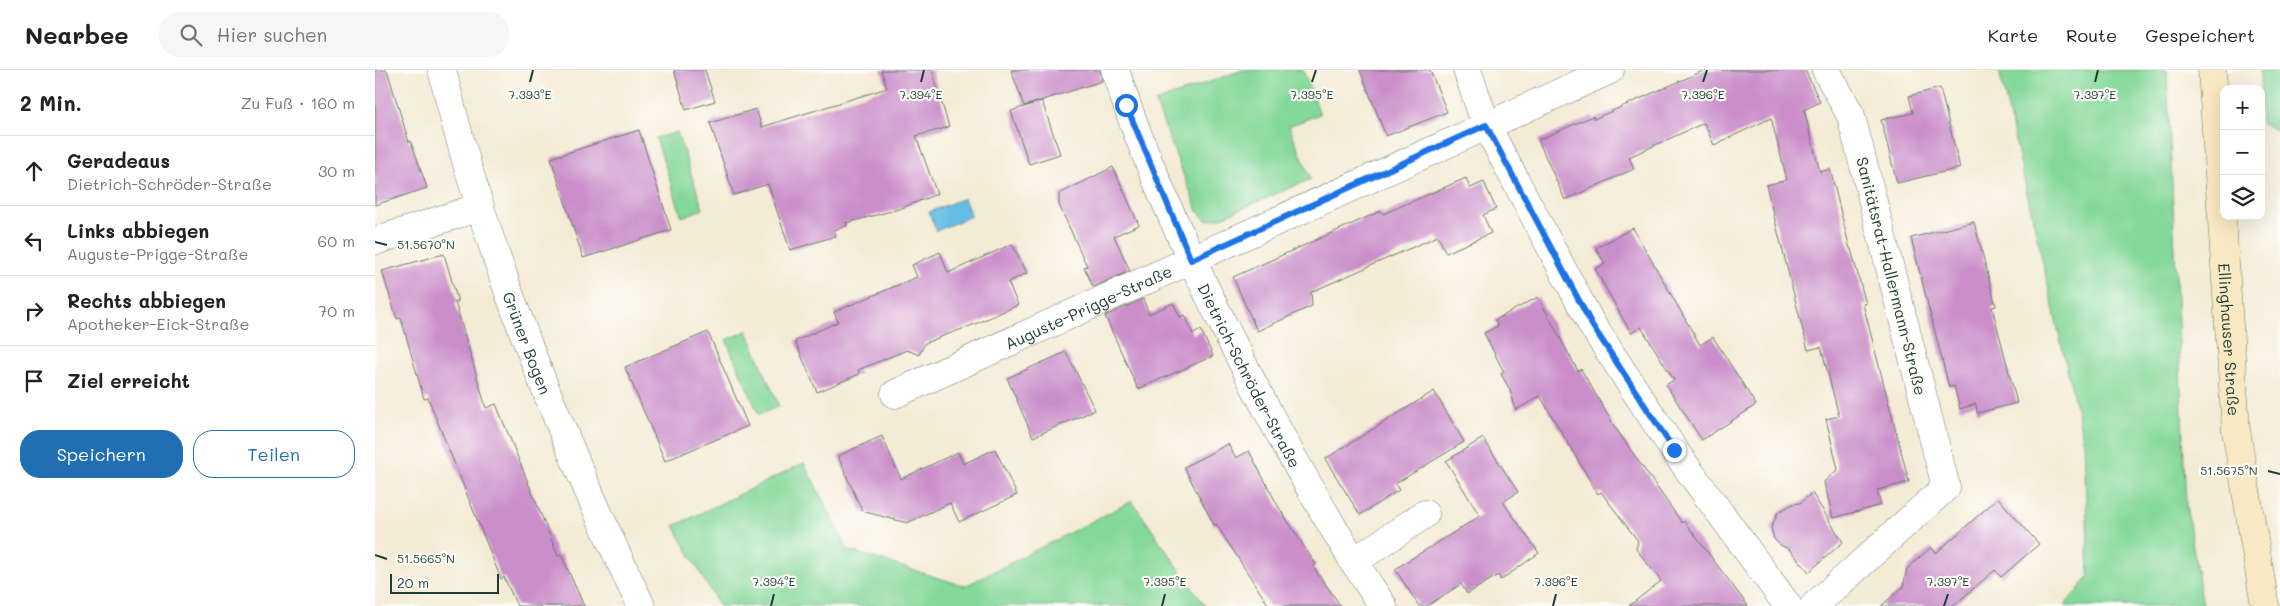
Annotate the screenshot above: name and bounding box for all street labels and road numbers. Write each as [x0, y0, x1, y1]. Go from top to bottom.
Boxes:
street label: Sanitätsrat-Hallermann-Straße [1852, 155, 1932, 397]
street label: Auguste-Prigge-Straße [1001, 259, 1175, 354]
street label: Ellinghauser Straße [2214, 262, 2246, 416]
street label: Dietrich-Schröder-Straße [1194, 279, 1306, 471]
street label: Grüner Bogen [499, 288, 557, 397]

